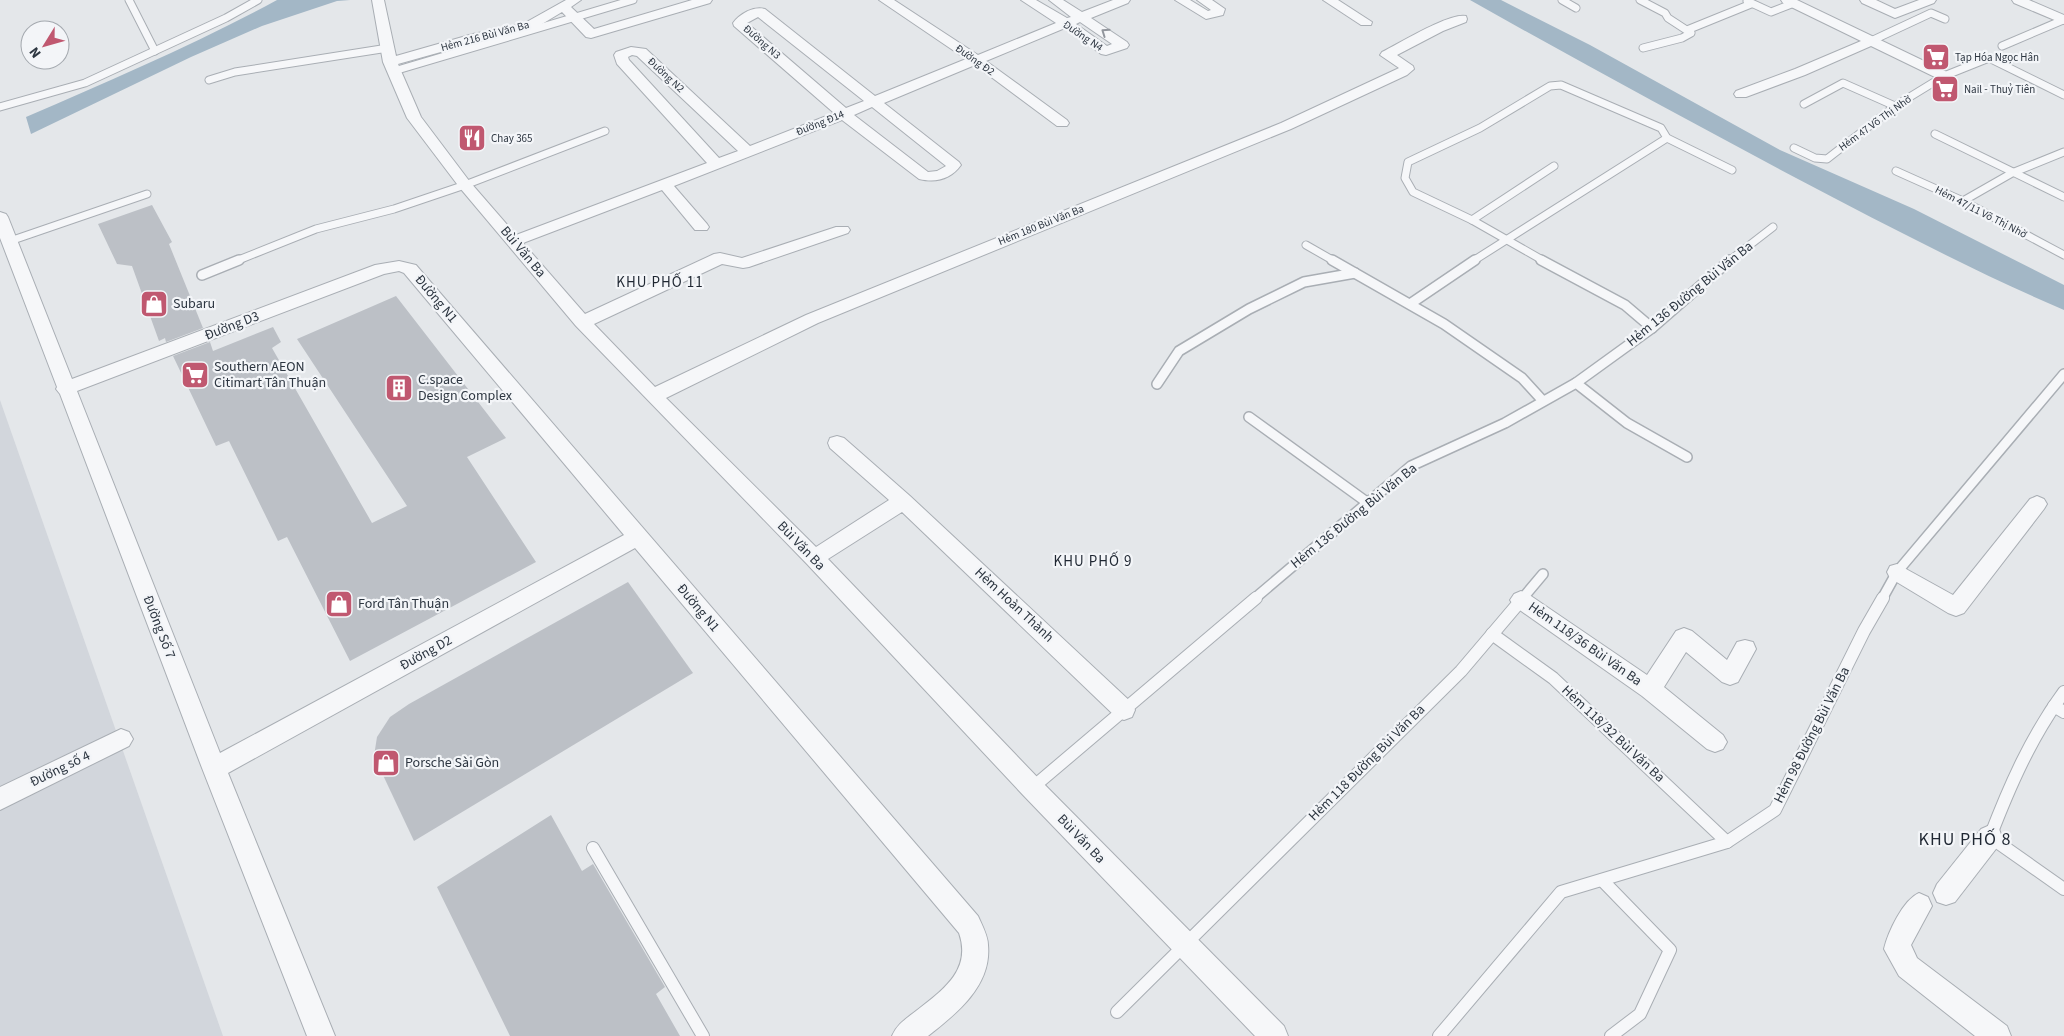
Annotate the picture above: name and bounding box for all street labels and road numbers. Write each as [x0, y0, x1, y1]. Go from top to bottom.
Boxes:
street label: Hẻm 216 Bùi Văn Ba [439, 17, 531, 55]
street label: Đường N4 [1060, 17, 1106, 55]
street label: Đường N3 [740, 21, 784, 63]
street label: Đường Đ2 [952, 41, 998, 79]
street label: Đường N2 [644, 54, 688, 96]
street label: Hẻm 47 Võ Thị Nhờ [1836, 91, 1914, 155]
street label: Đường Đ14 [794, 106, 847, 139]
street label: Hẻm 47/11 Võ Thị Nhờ [1932, 182, 2030, 242]
street label: Hẻm 180 Bùi Văn Ba [996, 201, 1086, 249]
street label: Bùi Văn Ba [495, 222, 551, 282]
street label: Hẻm 136 Đường Bùi Văn Ba [1622, 237, 1758, 351]
street label: Đường N1 [410, 271, 462, 328]
street label: Đường D3 [202, 306, 262, 346]
street label: Hẻm 136 Đường Bùi Văn Ba [1286, 459, 1422, 573]
street label: Bùi Văn Ba [772, 517, 830, 575]
street label: Hẻm Hoàn Thành [970, 563, 1058, 647]
street label: Đường N1 [672, 580, 724, 637]
street label: Đường Số 7 [138, 592, 180, 662]
street label: Hẻm 118/36 Bùi Văn Ba [1524, 597, 1646, 691]
street label: Đường D2 [396, 630, 456, 676]
street label: Hẻm 98 Đường Bùi Văn Ba [1769, 663, 1855, 807]
street label: Hẻm 118/32 Bùi Văn Ba [1557, 681, 1669, 787]
street label: Hẻm 118 Đường Bùi Văn Ba [1304, 700, 1430, 826]
street label: Đường số 4 [26, 746, 94, 792]
street label: Bùi Văn Ba [1052, 810, 1110, 868]

